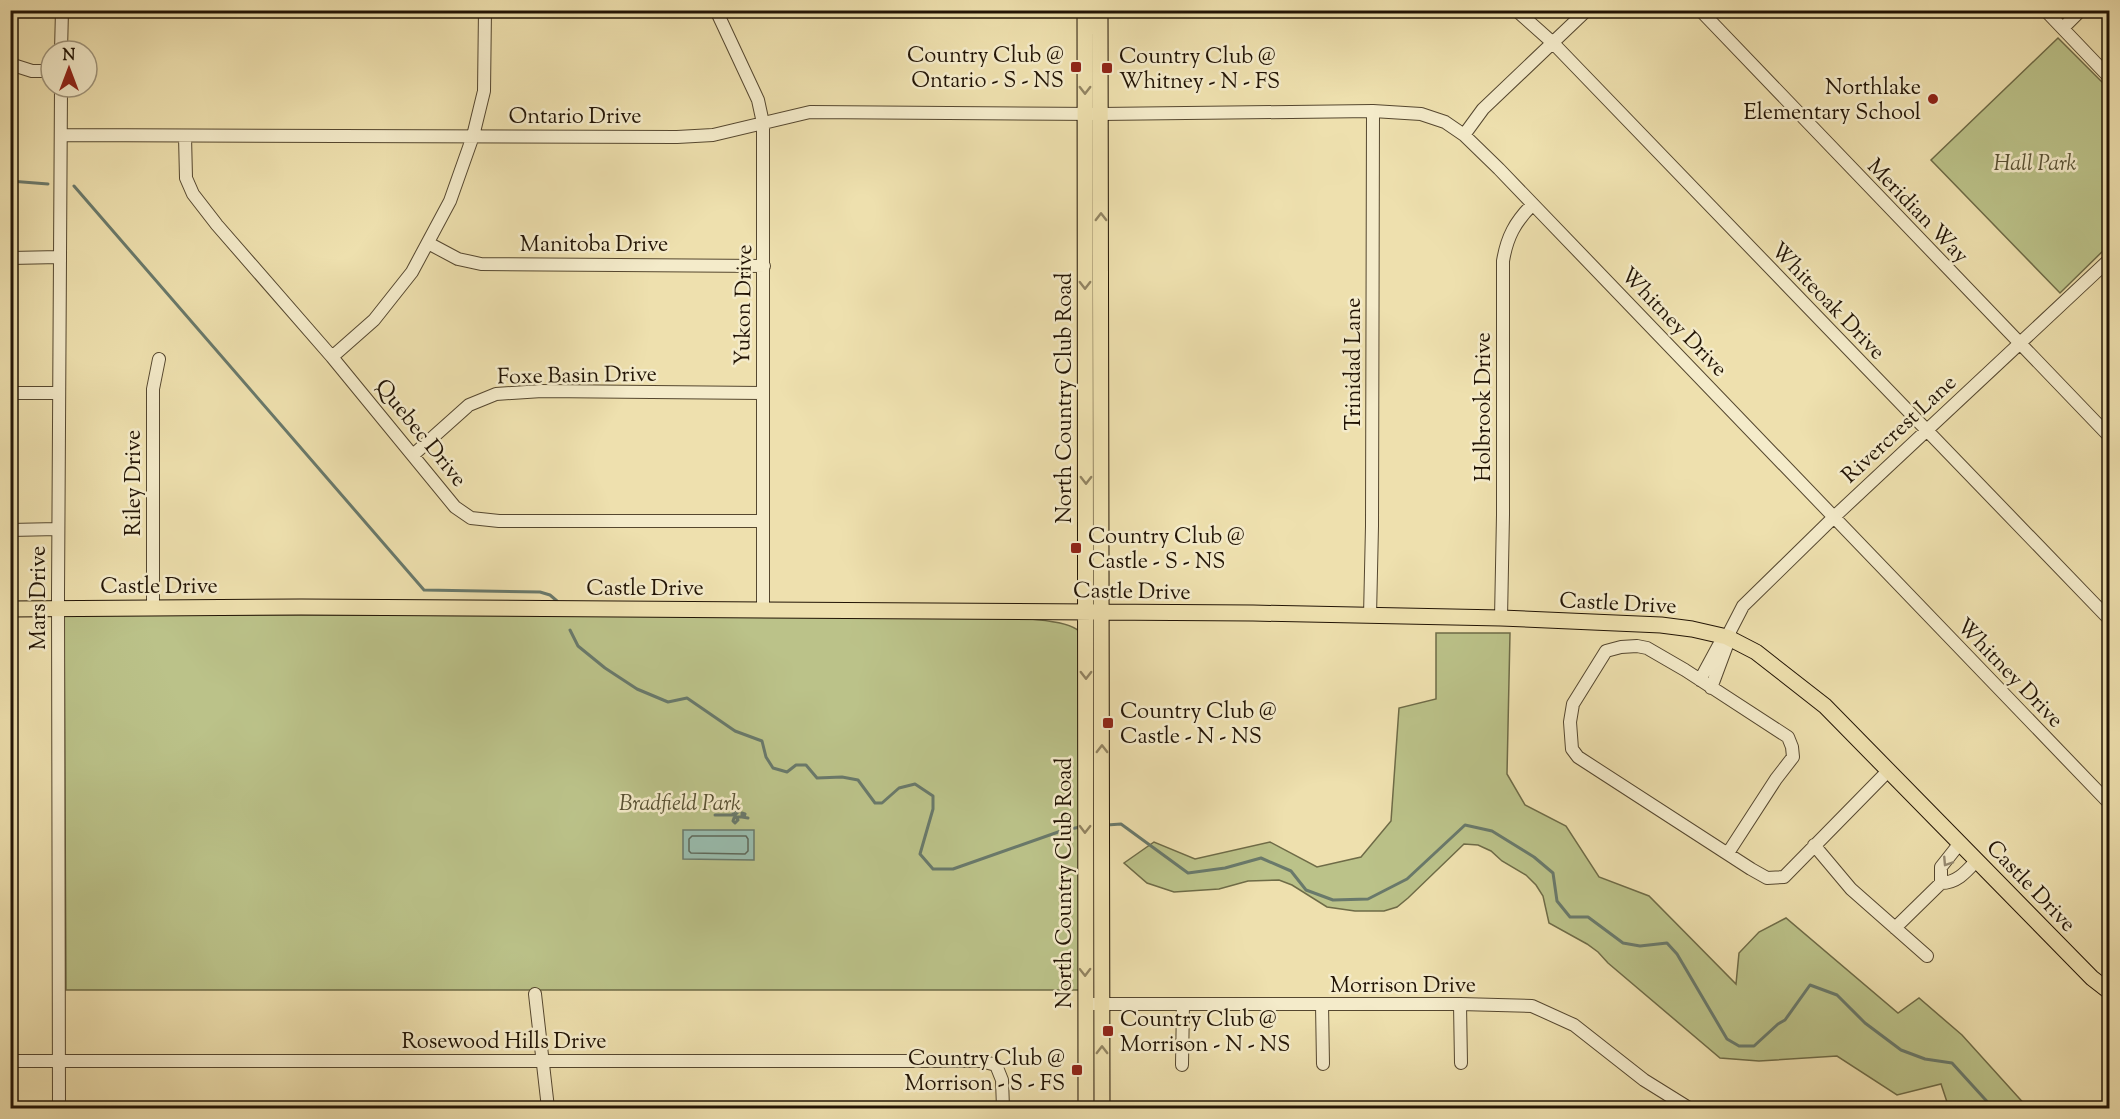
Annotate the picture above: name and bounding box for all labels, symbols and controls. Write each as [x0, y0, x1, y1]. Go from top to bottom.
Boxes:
north arrow [39, 39, 99, 99]
place label: Country Club @ Ontario - S - NS [907, 41, 1064, 98]
place label: Country Club @ Whitney - N - FS [1119, 42, 1280, 99]
text: N [63, 45, 76, 68]
marker: Country Club @ Ontario - S - NS [1069, 60, 1083, 74]
marker: Country Club @ Whitney - N - FS [1100, 61, 1114, 75]
place label: Northlake Elementary School [1744, 73, 1921, 130]
one-way arrow [1079, 85, 1091, 94]
marker: Northlake Elementary School [1926, 92, 1940, 106]
street label: Ontario Drive [509, 102, 641, 134]
park label: Hall Park [1993, 149, 2077, 181]
street label: Meridian Way [1858, 152, 1975, 272]
one-way arrow [1095, 213, 1107, 222]
street label: Manitoba Drive [520, 230, 668, 262]
street label: Whiteoak Drive [1762, 236, 1892, 368]
street label: Yukon Drive [728, 244, 762, 366]
street label: Whitney Drive [1612, 261, 1734, 385]
street label: North Country Club Road [1050, 273, 1082, 523]
one-way arrow [1079, 280, 1091, 289]
street label: Trinidad Lane [1339, 298, 1371, 431]
street label: Holbrook Drive [1469, 332, 1501, 482]
street label: Foxe Basin Drive [497, 360, 657, 394]
street label: Rivercrest Lane [1835, 368, 1965, 492]
street label: Quebec Drive [366, 373, 473, 495]
street label: Riley Drive [119, 430, 151, 536]
one-way arrow [1080, 475, 1092, 484]
place label: Country Club @ Castle - S - NS [1088, 522, 1245, 579]
marker: Country Club @ Castle - S - NS [1069, 541, 1083, 555]
street label: Mars Drive [24, 546, 56, 650]
street label: Castle Drive [100, 572, 218, 604]
street label: Castle Drive [586, 574, 704, 606]
street label: Castle Drive [1073, 576, 1191, 610]
street label: Castle Drive [1558, 586, 1677, 624]
street label: Whitney Drive [1948, 612, 2070, 736]
one-way arrow [1080, 670, 1092, 679]
place label: Country Club @ Castle - N - NS [1120, 697, 1277, 754]
marker: Country Club @ Castle - N - NS [1101, 716, 1115, 730]
one-way arrow [1096, 744, 1108, 753]
street label: North Country Club Road [1050, 758, 1082, 1008]
park label: Bradfield Park [619, 789, 741, 821]
one-way arrow [1079, 825, 1091, 834]
street label: Castle Drive [1978, 834, 2082, 940]
one-way arrow [1943, 855, 1954, 866]
one-way arrow [1079, 968, 1091, 977]
street label: Morrison Drive [1330, 971, 1476, 1003]
place label: Country Club @ Morrison - N - NS [1120, 1005, 1290, 1062]
marker: Country Club @ Morrison - N - NS [1101, 1024, 1115, 1038]
street label: Rosewood Hills Drive [402, 1027, 606, 1059]
place label: Country Club @ Morrison - S - FS [905, 1044, 1065, 1101]
one-way arrow [1096, 1046, 1108, 1055]
marker: Country Club @ Morrison - S - FS [1070, 1063, 1084, 1077]

